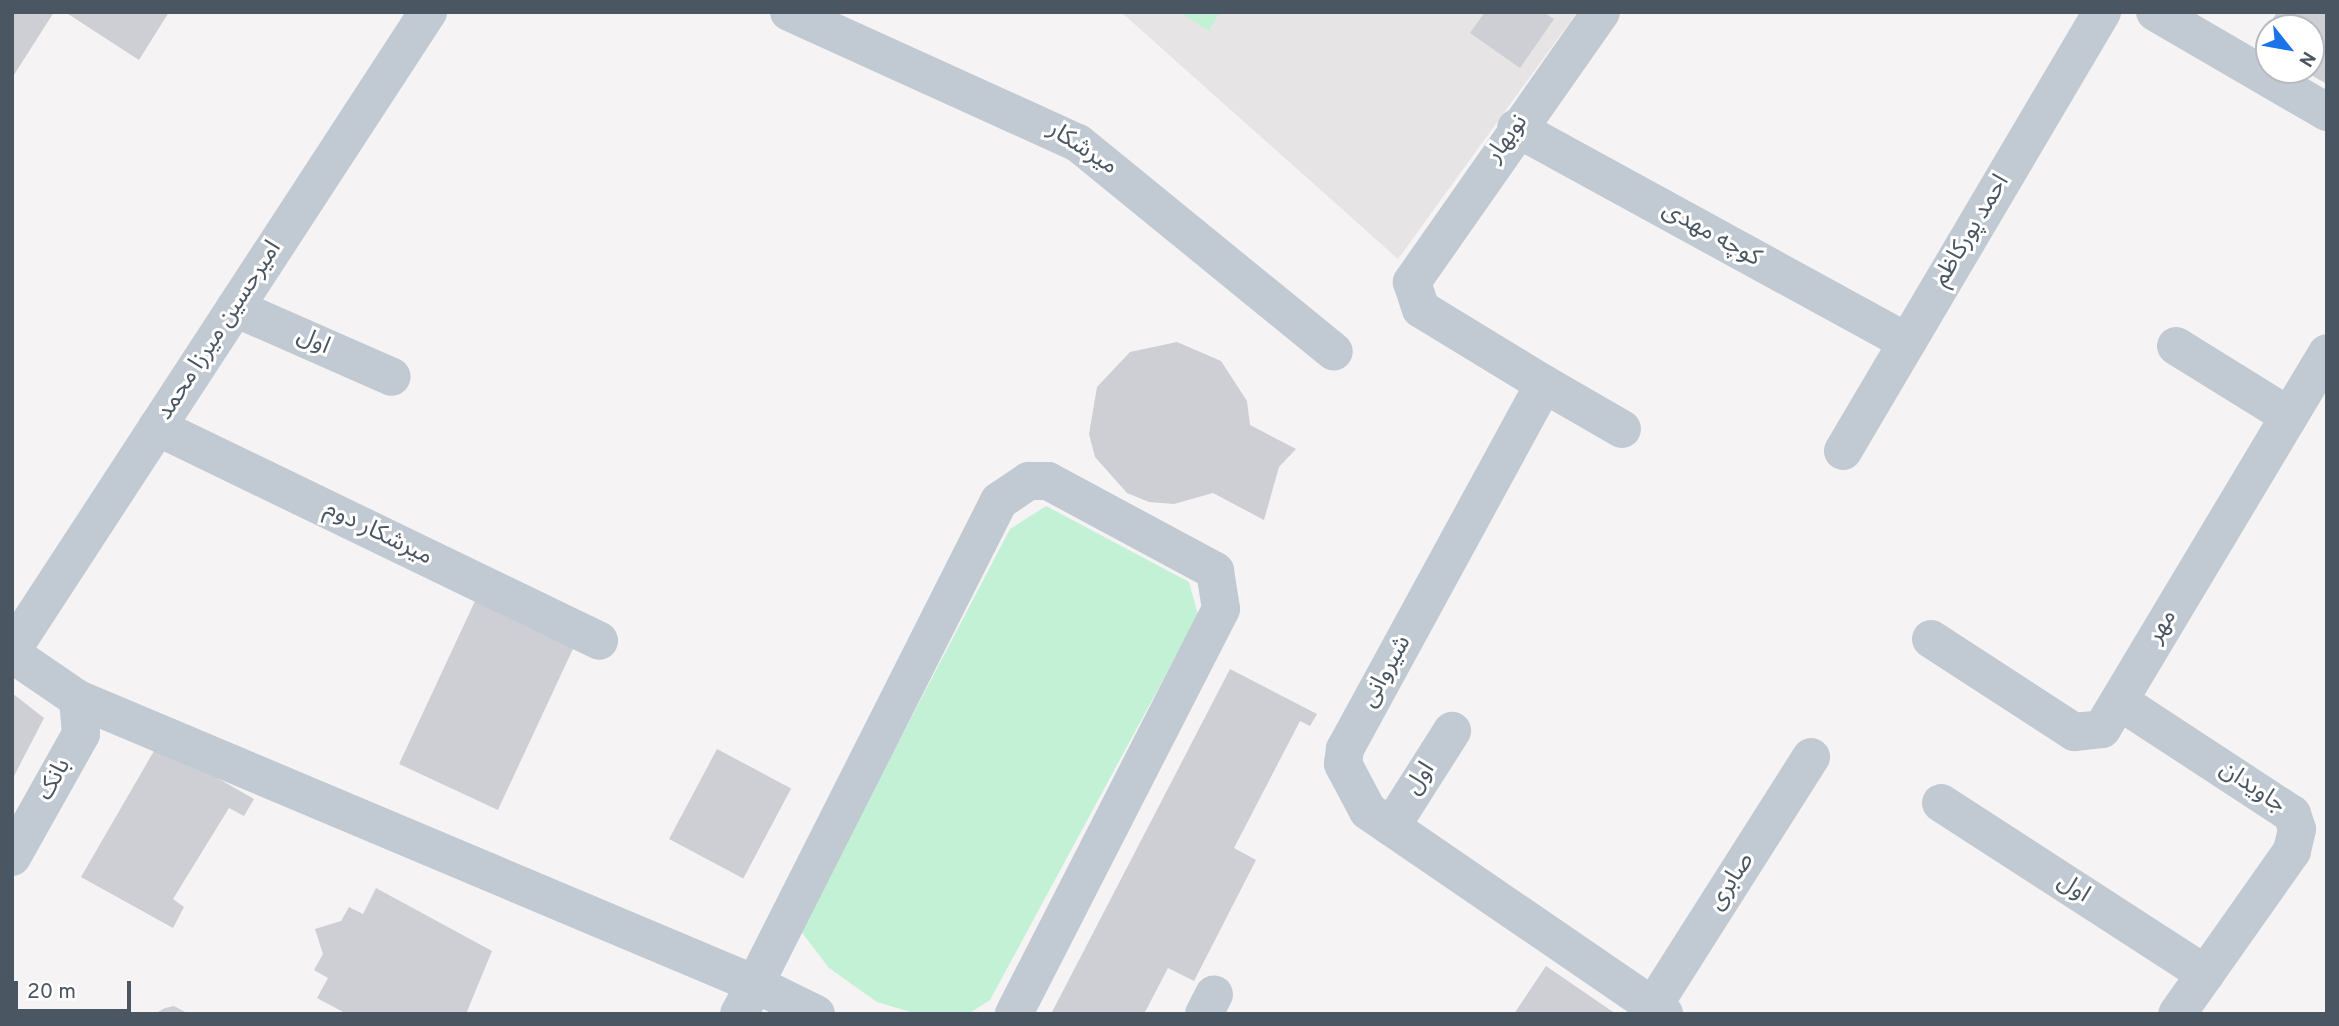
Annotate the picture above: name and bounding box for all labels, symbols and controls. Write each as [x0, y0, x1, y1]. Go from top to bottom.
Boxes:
north arrow [2255, 14, 2325, 84]
text: N [2292, 47, 2320, 71]
street label: نوبهار [1481, 109, 1535, 169]
street label: میرشکار [1042, 116, 1122, 182]
street label: احمد پورکاظم [1927, 170, 2017, 292]
street label: کوچه مهدی [1657, 196, 1765, 274]
street label: امیرحسین میرزا محمد [151, 236, 289, 426]
street label: اول [292, 322, 334, 362]
street label: میرشکار دوم [319, 496, 437, 572]
street label: مهر [2142, 605, 2184, 649]
street label: شیروانی [1356, 631, 1418, 713]
street label: بانک [32, 754, 78, 806]
street label: جاویدان [2213, 755, 2291, 821]
street label: اول [1400, 757, 1442, 801]
street label: صابری [1703, 848, 1761, 916]
street label: اول [2051, 868, 2095, 910]
scale bar [18, 967, 135, 1011]
text: 20 m [27, 979, 76, 1006]

